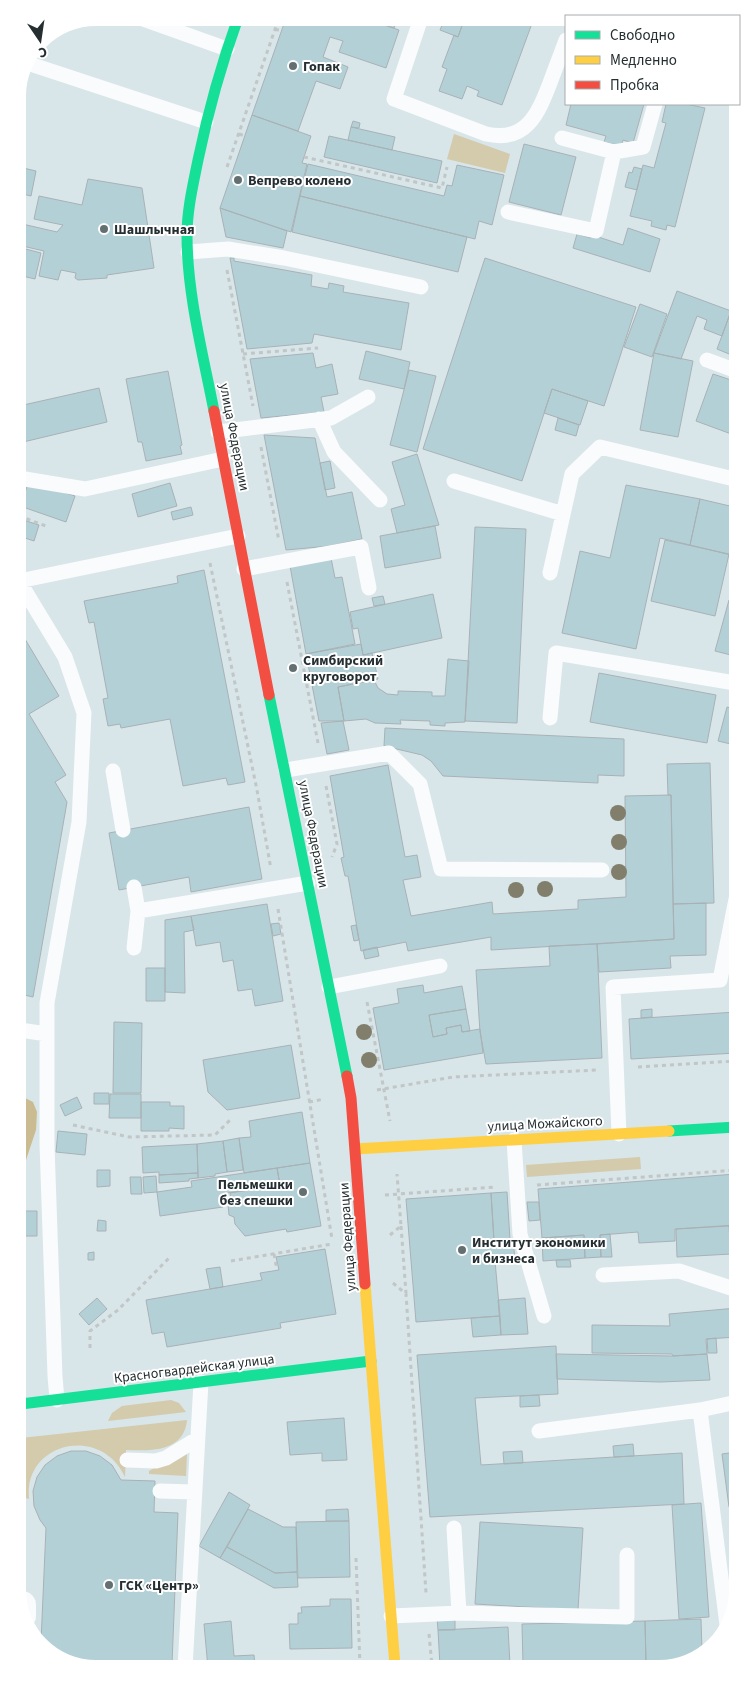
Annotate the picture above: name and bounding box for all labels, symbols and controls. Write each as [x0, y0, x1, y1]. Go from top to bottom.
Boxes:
north arrow [15, 15, 65, 65]
legend [565, 15, 740, 105]
text: Свободно [610, 25, 675, 46]
text: С [36, 41, 49, 62]
text: Медленно [610, 50, 677, 71]
place label: Гопак [303, 57, 340, 77]
marker: Гопак [287, 60, 299, 72]
text: Пробка [610, 75, 659, 96]
place label: Вепрево колено [248, 171, 351, 191]
marker: Вепрево колено [232, 174, 244, 186]
place label: Шашлычная [114, 220, 195, 240]
marker: Шашлычная [98, 223, 110, 235]
street label: улица Федерации [214, 382, 254, 493]
place label: Симбирский круговорот [303, 651, 383, 687]
marker: Симбирский круговорот [287, 662, 299, 674]
street label: улица Федерации [293, 779, 333, 890]
street label: улица Можайского [487, 1111, 603, 1137]
place label: Пельмешки без спешки [218, 1175, 293, 1211]
street label: улица Федерации [334, 1182, 362, 1292]
marker: Пельмешки без спешки [297, 1186, 309, 1198]
place label: Институт экономики и бизнеса [472, 1233, 606, 1269]
marker: Институт экономики и бизнеса [456, 1244, 468, 1256]
street label: Красногвардейская улица [113, 1349, 276, 1389]
place label: ГСК «Центр» [119, 1576, 199, 1596]
marker: ГСК «Центр» [103, 1579, 115, 1591]

